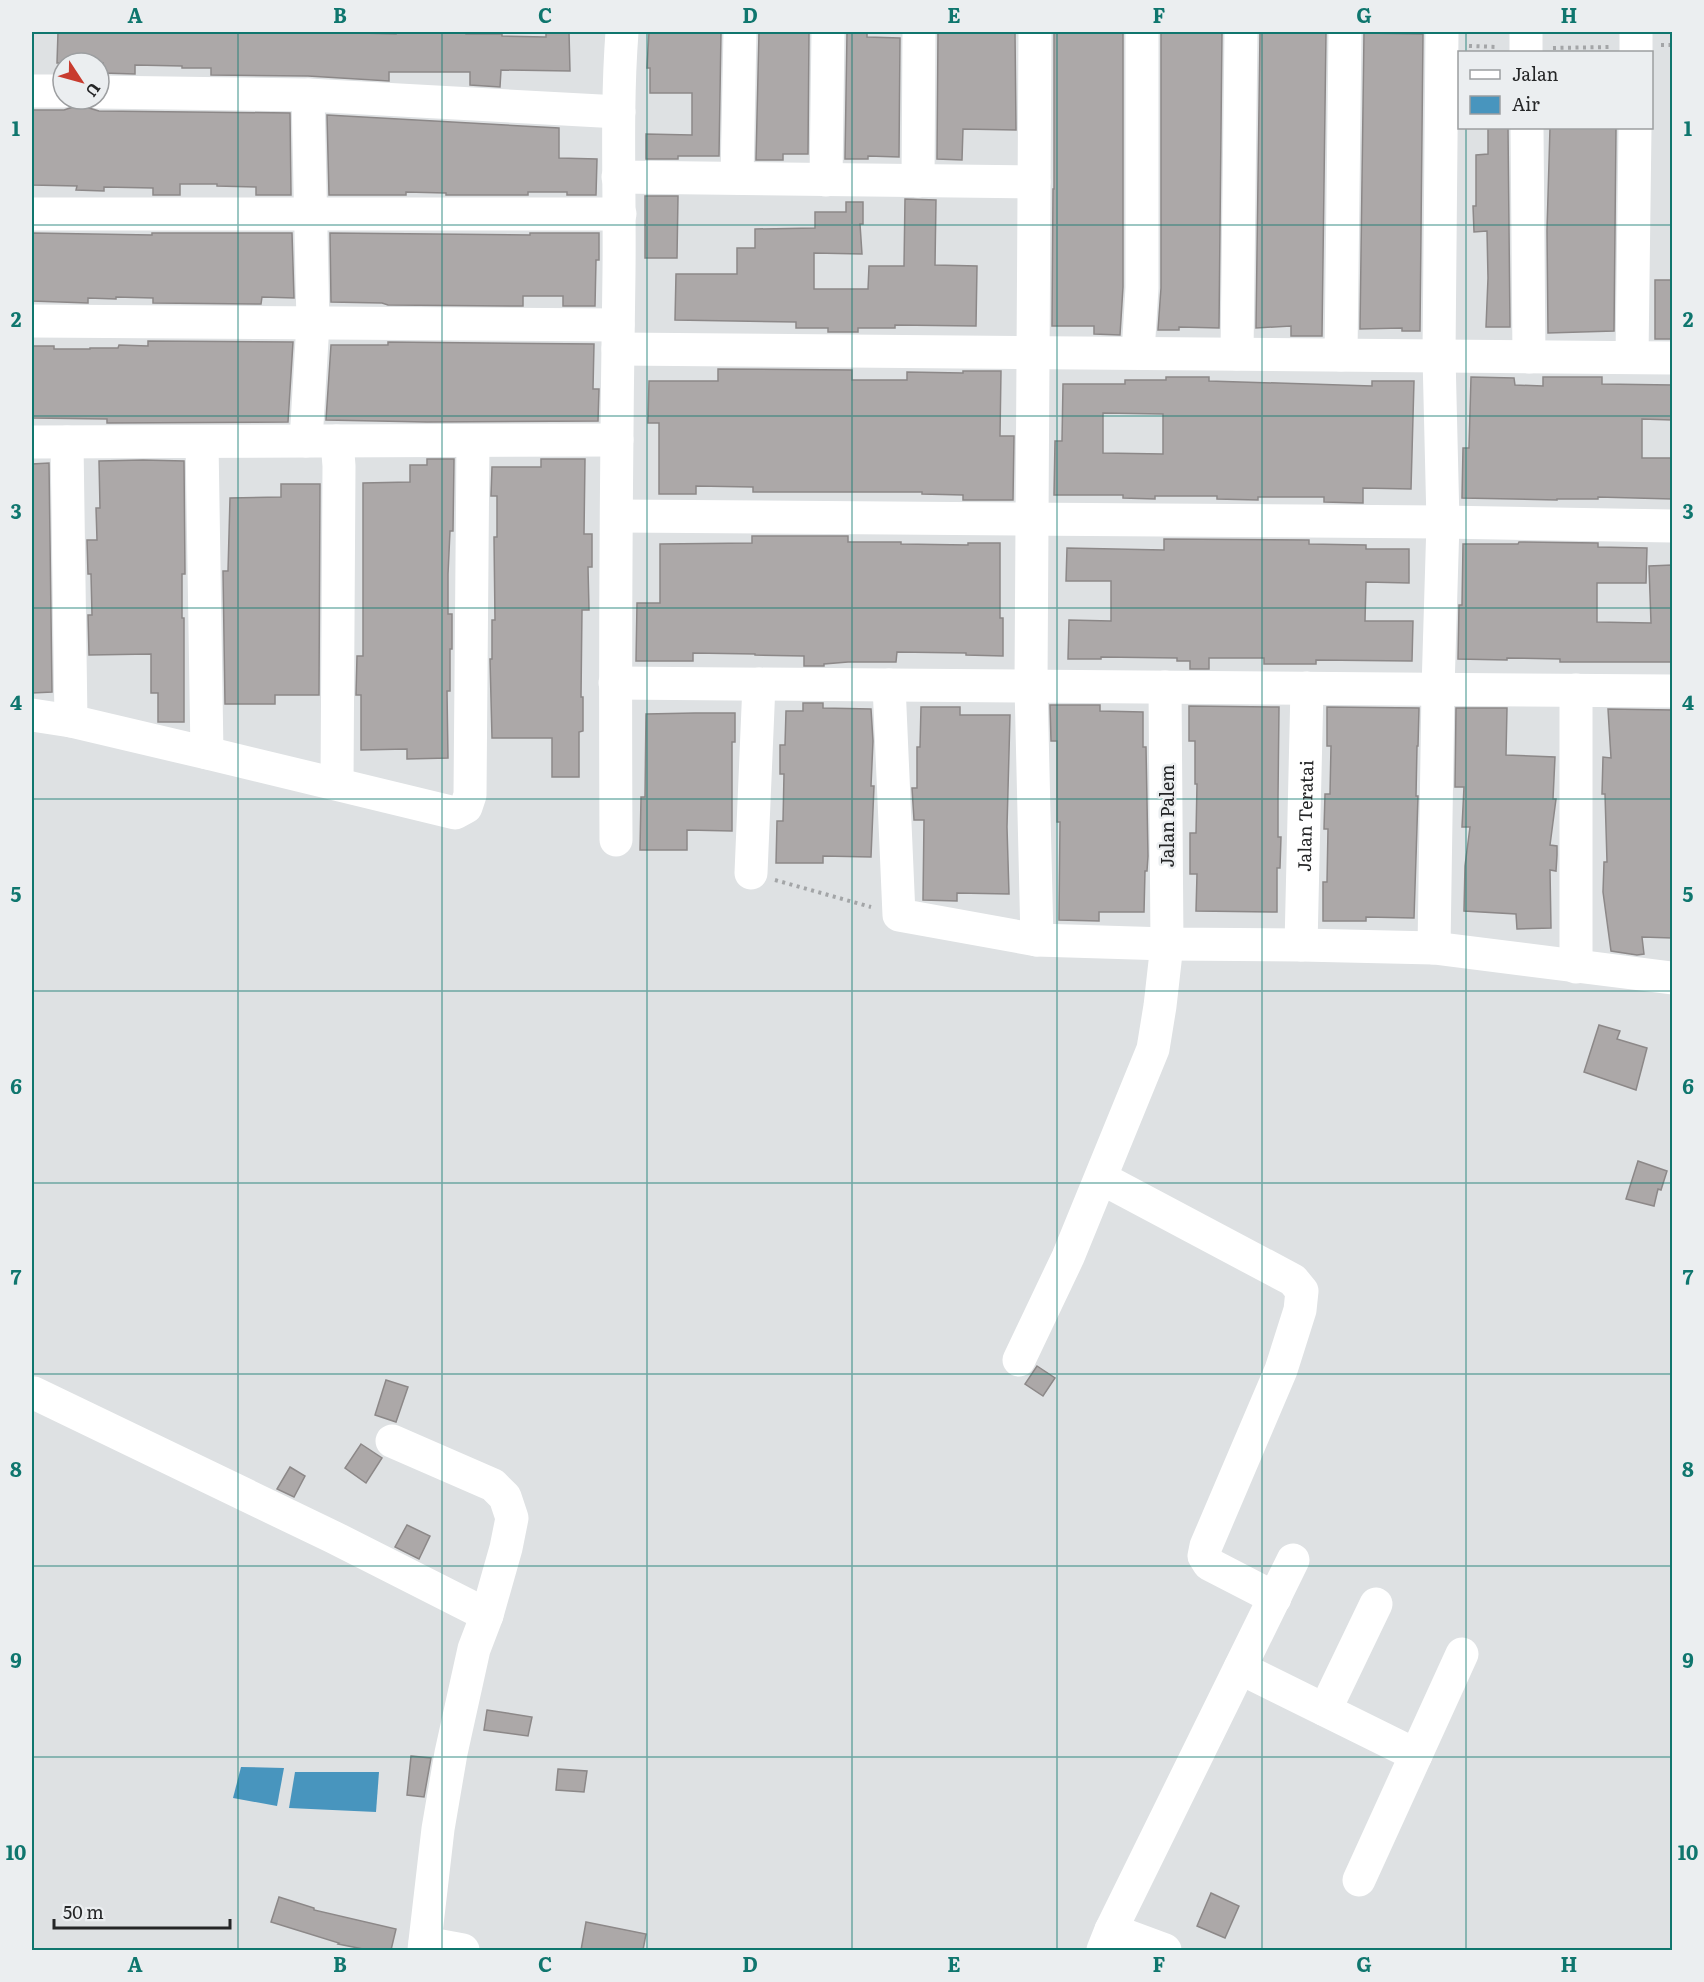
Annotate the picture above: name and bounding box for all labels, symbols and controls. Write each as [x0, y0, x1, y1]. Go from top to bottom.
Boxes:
text: A [127, 0, 143, 29]
text: B [333, 0, 347, 29]
text: C [538, 0, 552, 29]
text: D [742, 0, 758, 29]
text: E [947, 0, 961, 29]
text: F [1153, 0, 1166, 29]
text: G [1356, 0, 1372, 29]
text: H [1561, 0, 1577, 29]
north arrow [51, 51, 111, 111]
legend [1458, 51, 1653, 129]
text: Jalan [1512, 60, 1559, 87]
text: U [80, 78, 107, 103]
text: Air [1512, 90, 1540, 117]
text: 1 [12, 112, 20, 142]
text: 1 [1684, 112, 1692, 142]
text: 2 [11, 303, 22, 333]
text: 2 [1683, 303, 1694, 333]
text: 3 [10, 495, 22, 525]
text: 3 [1682, 495, 1694, 525]
text: 4 [10, 686, 22, 716]
text: 4 [1682, 686, 1694, 716]
street label: Jalan Teratai [1289, 760, 1319, 872]
street label: Jalan Palem [1153, 764, 1180, 868]
text: 5 [11, 878, 22, 908]
text: 5 [1683, 878, 1694, 908]
text: 6 [10, 1070, 22, 1100]
text: 6 [1682, 1070, 1694, 1100]
text: 7 [11, 1261, 22, 1291]
text: 7 [1683, 1261, 1694, 1291]
text: 8 [10, 1453, 22, 1483]
text: 8 [1682, 1453, 1694, 1483]
text: 9 [10, 1644, 22, 1674]
text: 9 [1682, 1644, 1694, 1674]
text: 10 [6, 1836, 26, 1866]
text: 10 [1678, 1836, 1698, 1866]
scale bar [54, 1892, 230, 1930]
text: 50 m [63, 1898, 104, 1925]
text: A [127, 1948, 143, 1978]
text: B [333, 1948, 347, 1978]
text: C [538, 1948, 552, 1978]
text: D [742, 1948, 758, 1978]
text: E [947, 1948, 961, 1978]
text: F [1153, 1948, 1166, 1978]
text: G [1356, 1948, 1372, 1978]
text: H [1561, 1948, 1577, 1978]

